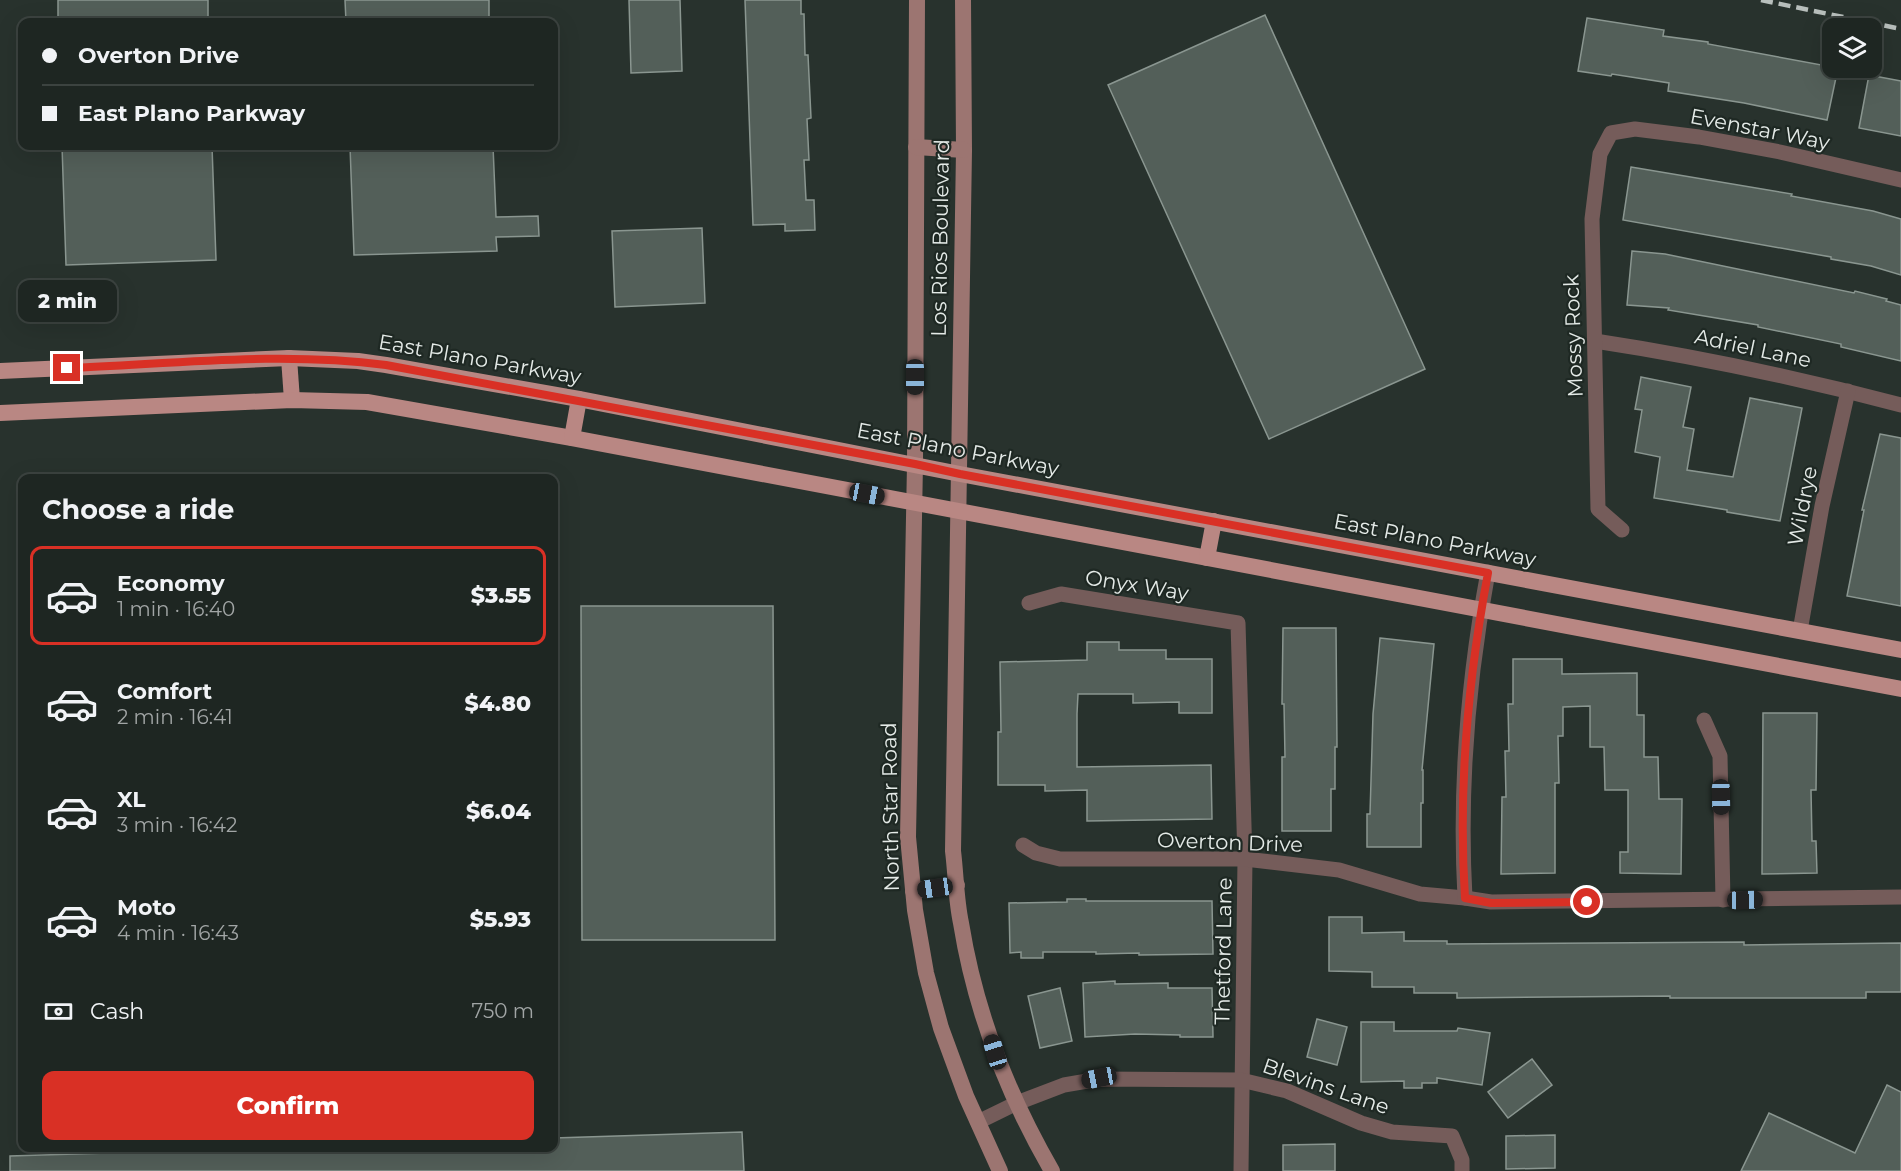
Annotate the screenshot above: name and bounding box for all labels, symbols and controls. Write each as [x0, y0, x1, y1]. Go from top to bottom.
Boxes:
map controls [1822, 18, 1882, 78]
button: layers [1822, 18, 1882, 78]
text: Overton Drive [78, 42, 239, 69]
text: East Plano Parkway [78, 100, 305, 127]
street label: Evenstar Way [1688, 103, 1833, 155]
street label: Los Rios Boulevard [926, 139, 954, 337]
street label: Mossy Rock [1558, 274, 1588, 398]
callout: 2 min [17, 281, 116, 323]
text: 2 min [38, 289, 97, 313]
street label: Adriel Lane [1692, 323, 1814, 373]
street label: East Plano Parkway [377, 329, 584, 389]
route end [53, 354, 80, 381]
car [906, 359, 924, 395]
street label: East Plano Parkway [855, 417, 1062, 481]
street label: Wildrye [1782, 464, 1822, 548]
car [848, 482, 886, 506]
text: Choose a ride [42, 493, 234, 526]
street label: East Plano Parkway [1332, 508, 1539, 572]
street label: Onyx Way [1083, 564, 1191, 606]
icon: car [45, 569, 99, 623]
text: Economy [117, 570, 225, 597]
text: $3.55 [471, 582, 531, 609]
text: 1 min · 16:40 [117, 597, 235, 621]
icon: car [45, 677, 99, 731]
text: Comfort [117, 678, 212, 705]
text: $4.80 [464, 690, 531, 717]
text: 2 min · 16:41 [117, 705, 233, 729]
street label: North Star Road [876, 722, 904, 892]
car [1712, 779, 1730, 815]
icon: car [45, 785, 99, 839]
text: XL [117, 786, 146, 813]
text: $6.04 [466, 798, 531, 825]
text: 3 min · 16:42 [117, 813, 237, 837]
street label: Overton Drive [1157, 827, 1303, 857]
car [916, 877, 954, 899]
street label: Thetford Lane [1209, 877, 1237, 1025]
route start [1573, 888, 1600, 915]
car [1727, 891, 1763, 909]
icon: car [45, 893, 99, 947]
text: Moto [117, 894, 176, 921]
text: $5.93 [470, 906, 531, 933]
text: 4 min · 16:43 [117, 921, 239, 945]
icon: cash [42, 995, 75, 1028]
text: Cash [90, 998, 144, 1025]
text: 750 m [472, 999, 534, 1023]
car [981, 1032, 1009, 1072]
street label: Blevins Lane [1259, 1053, 1393, 1119]
car [1080, 1066, 1118, 1090]
button: Confirm [42, 1071, 534, 1140]

